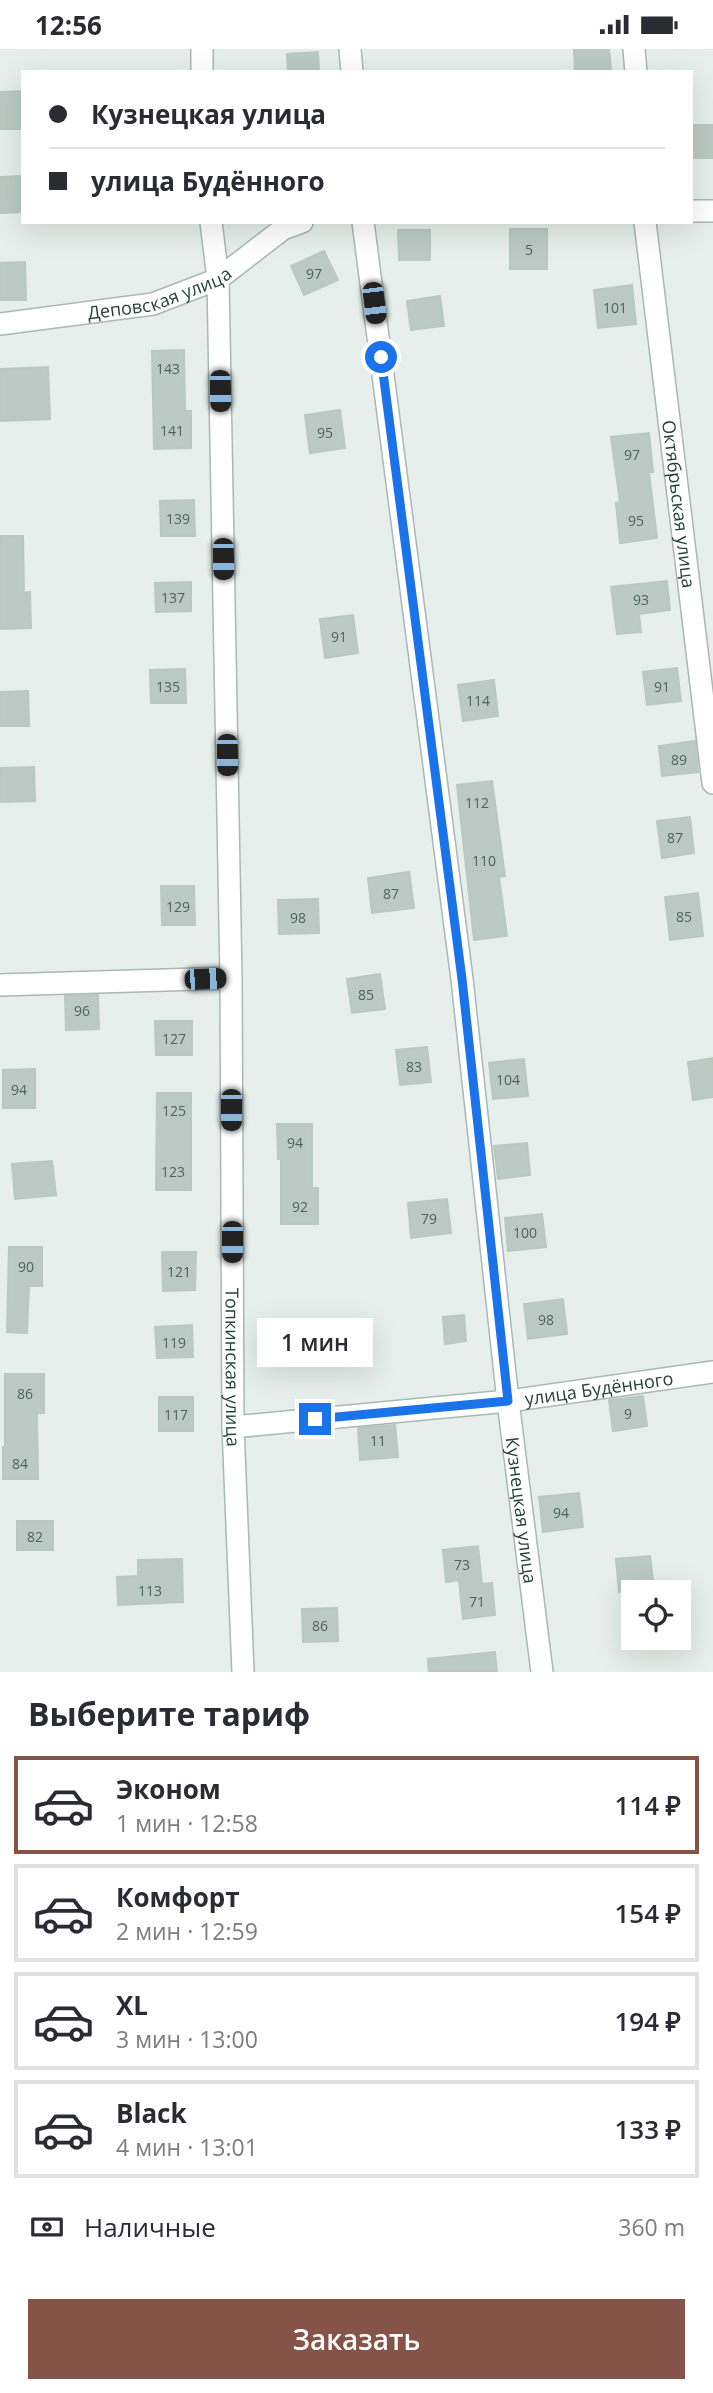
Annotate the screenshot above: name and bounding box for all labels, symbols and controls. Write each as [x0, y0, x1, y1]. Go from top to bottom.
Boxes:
text: 12:56 [35, 7, 102, 43]
text: Кузнецкая улица [91, 96, 326, 132]
text: улица Будённого [91, 163, 325, 199]
house number: 5 [525, 240, 533, 259]
street label: Деповская улица [86, 261, 236, 324]
house number: 97 [306, 264, 322, 283]
car [362, 281, 387, 325]
house number: 101 [603, 298, 627, 317]
route start [365, 341, 397, 373]
house number: 143 [156, 359, 180, 378]
car [210, 370, 231, 412]
street label: Октябрьская улица [657, 419, 701, 589]
house number: 141 [160, 421, 184, 440]
house number: 95 [317, 423, 333, 442]
house number: 97 [624, 445, 640, 464]
house number: 139 [166, 509, 190, 528]
house number: 95 [628, 511, 644, 530]
car [213, 538, 234, 580]
house number: 137 [161, 588, 185, 607]
house number: 93 [633, 590, 649, 609]
house number: 91 [331, 627, 347, 646]
house number: 135 [156, 677, 180, 696]
house number: 91 [654, 677, 670, 696]
house number: 114 [466, 691, 490, 710]
car [217, 734, 238, 776]
house number: 89 [671, 750, 687, 769]
house number: 112 [465, 793, 489, 812]
house number: 87 [667, 828, 683, 847]
house number: 110 [472, 851, 496, 870]
house number: 87 [383, 884, 399, 903]
house number: 129 [166, 897, 190, 916]
house number: 85 [676, 907, 692, 926]
house number: 98 [290, 908, 306, 927]
car [184, 968, 227, 990]
house number: 85 [358, 985, 374, 1004]
house number: 96 [74, 1001, 90, 1020]
house number: 127 [162, 1029, 186, 1048]
house number: 83 [406, 1057, 422, 1076]
house number: 104 [496, 1070, 520, 1089]
house number: 94 [11, 1080, 27, 1099]
car [221, 1089, 242, 1131]
house number: 125 [162, 1101, 186, 1120]
house number: 94 [287, 1133, 303, 1152]
house number: 123 [161, 1162, 185, 1181]
house number: 92 [292, 1197, 308, 1216]
house number: 79 [421, 1209, 437, 1228]
car [222, 1221, 243, 1263]
house number: 100 [513, 1223, 537, 1242]
house number: 90 [18, 1257, 34, 1276]
house number: 121 [167, 1262, 191, 1281]
street label: Топкинская улица [220, 1288, 246, 1447]
house number: 98 [538, 1310, 554, 1329]
callout: 1 мин [257, 1317, 373, 1367]
text: 1 мин [281, 1326, 349, 1358]
house number: 119 [162, 1333, 186, 1352]
street label: улица Будённого [523, 1366, 675, 1410]
house number: 86 [17, 1384, 33, 1403]
route end [299, 1403, 331, 1435]
house number: 9 [624, 1404, 632, 1423]
house number: 117 [164, 1405, 188, 1424]
house number: 11 [370, 1431, 386, 1450]
street label: Кузнецкая улица [501, 1435, 543, 1585]
house number: 84 [12, 1454, 28, 1473]
house number: 94 [553, 1503, 569, 1522]
house number: 82 [27, 1527, 43, 1546]
house number: 73 [454, 1555, 470, 1574]
map controls [621, 1580, 691, 1650]
button: locate [621, 1580, 691, 1650]
house number: 113 [138, 1581, 162, 1600]
house number: 71 [469, 1592, 485, 1611]
house number: 86 [312, 1616, 328, 1635]
text: Выберите тариф [28, 1692, 310, 1735]
text: Эконом [116, 1771, 221, 1807]
icon: car [32, 1774, 95, 1837]
text: 114 ₽ [615, 1787, 681, 1823]
text: 1 мин · 12:58 [116, 1807, 258, 1839]
text: Комфорт [116, 1879, 240, 1915]
icon: car [32, 1882, 95, 1945]
text: 154 ₽ [615, 1895, 681, 1931]
text: 2 мин · 12:59 [116, 1915, 258, 1947]
text: XL [116, 1987, 148, 2023]
icon: car [32, 1990, 95, 2053]
text: 194 ₽ [615, 2003, 681, 2039]
text: 3 мин · 13:00 [116, 2023, 258, 2055]
text: Black [116, 2095, 187, 2131]
icon: car [32, 2098, 95, 2161]
text: 133 ₽ [615, 2111, 681, 2147]
text: 4 мин · 13:01 [116, 2131, 258, 2163]
icon: cash [28, 2208, 66, 2246]
text: Наличные [84, 2209, 216, 2245]
text: 360 m [618, 2211, 685, 2243]
button: Заказать [28, 2299, 685, 2379]

